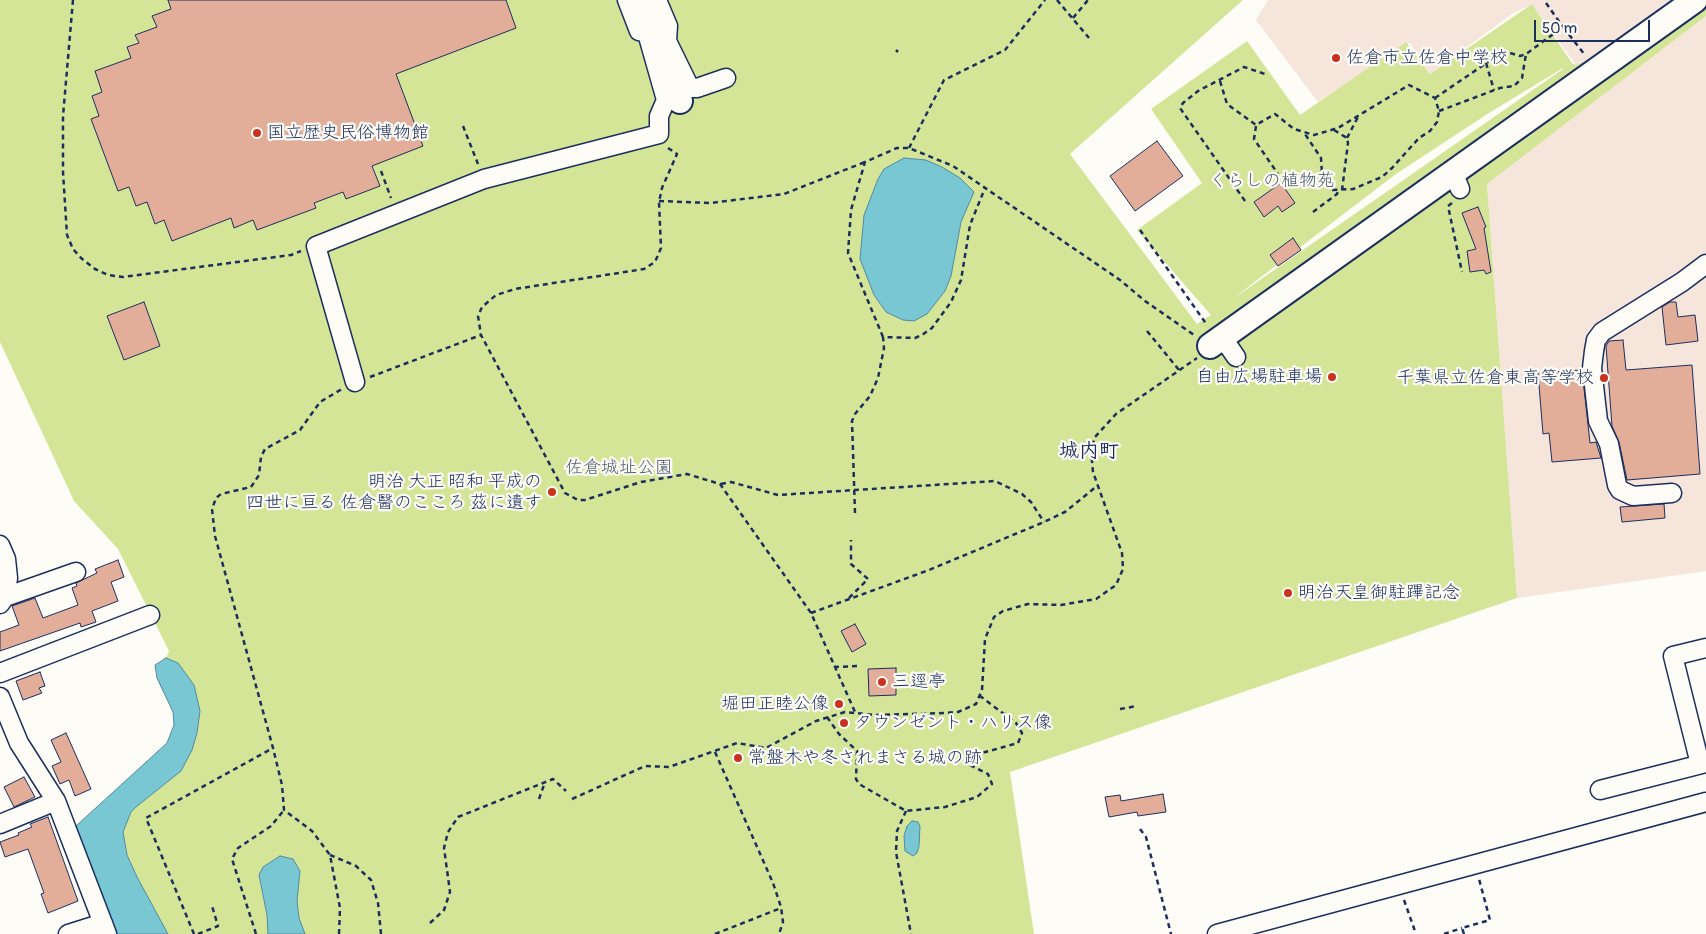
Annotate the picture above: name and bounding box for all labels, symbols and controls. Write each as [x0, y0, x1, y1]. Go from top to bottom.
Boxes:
scale bar [1536, 10, 1652, 42]
text: 50 m [1542, 19, 1577, 38]
place label: 佐倉市立佐倉中学校 [1346, 47, 1508, 69]
marker: 佐倉市立佐倉中学校 [1330, 52, 1342, 64]
place label: 国立歴史民俗博物館 [267, 122, 429, 144]
marker: 国立歴史民俗博物館 [251, 127, 263, 139]
park label: くらしの植物苑 [1209, 170, 1335, 192]
place label: 自由広場駐車場 [1196, 366, 1322, 388]
place label: 千葉県立佐倉東高等学校 [1396, 367, 1594, 389]
marker: 自由広場駐車場 [1326, 371, 1338, 383]
marker: 千葉県立佐倉東高等学校 [1598, 372, 1610, 384]
district label: 城内町 [1059, 440, 1119, 464]
park label: 佐倉城址公園 [565, 457, 673, 479]
place label: 明治 大正 昭和 平成の 四世に亘る 佐倉醫のこころ 茲に遺す [246, 471, 542, 514]
marker: 明治 大正 昭和 平成の 四世に亘る 佐倉醫のこころ 茲に遺す [546, 486, 558, 498]
place label: 明治天皇御駐蹕記念 [1298, 582, 1460, 604]
marker: 明治天皇御駐蹕記念 [1282, 587, 1294, 599]
place label: 三逕亭 [892, 671, 946, 693]
marker: 三逕亭 [876, 676, 888, 688]
place label: 堀田正睦公像 [721, 693, 829, 715]
marker: 堀田正睦公像 [833, 698, 845, 710]
place label: タウンゼント・ハリス像 [854, 712, 1052, 734]
marker: タウンゼント・ハリス像 [838, 717, 850, 729]
place label: 常盤木や冬されまさる城の跡 [748, 747, 982, 769]
marker: 常盤木や冬されまさる城の跡 [732, 752, 744, 764]

